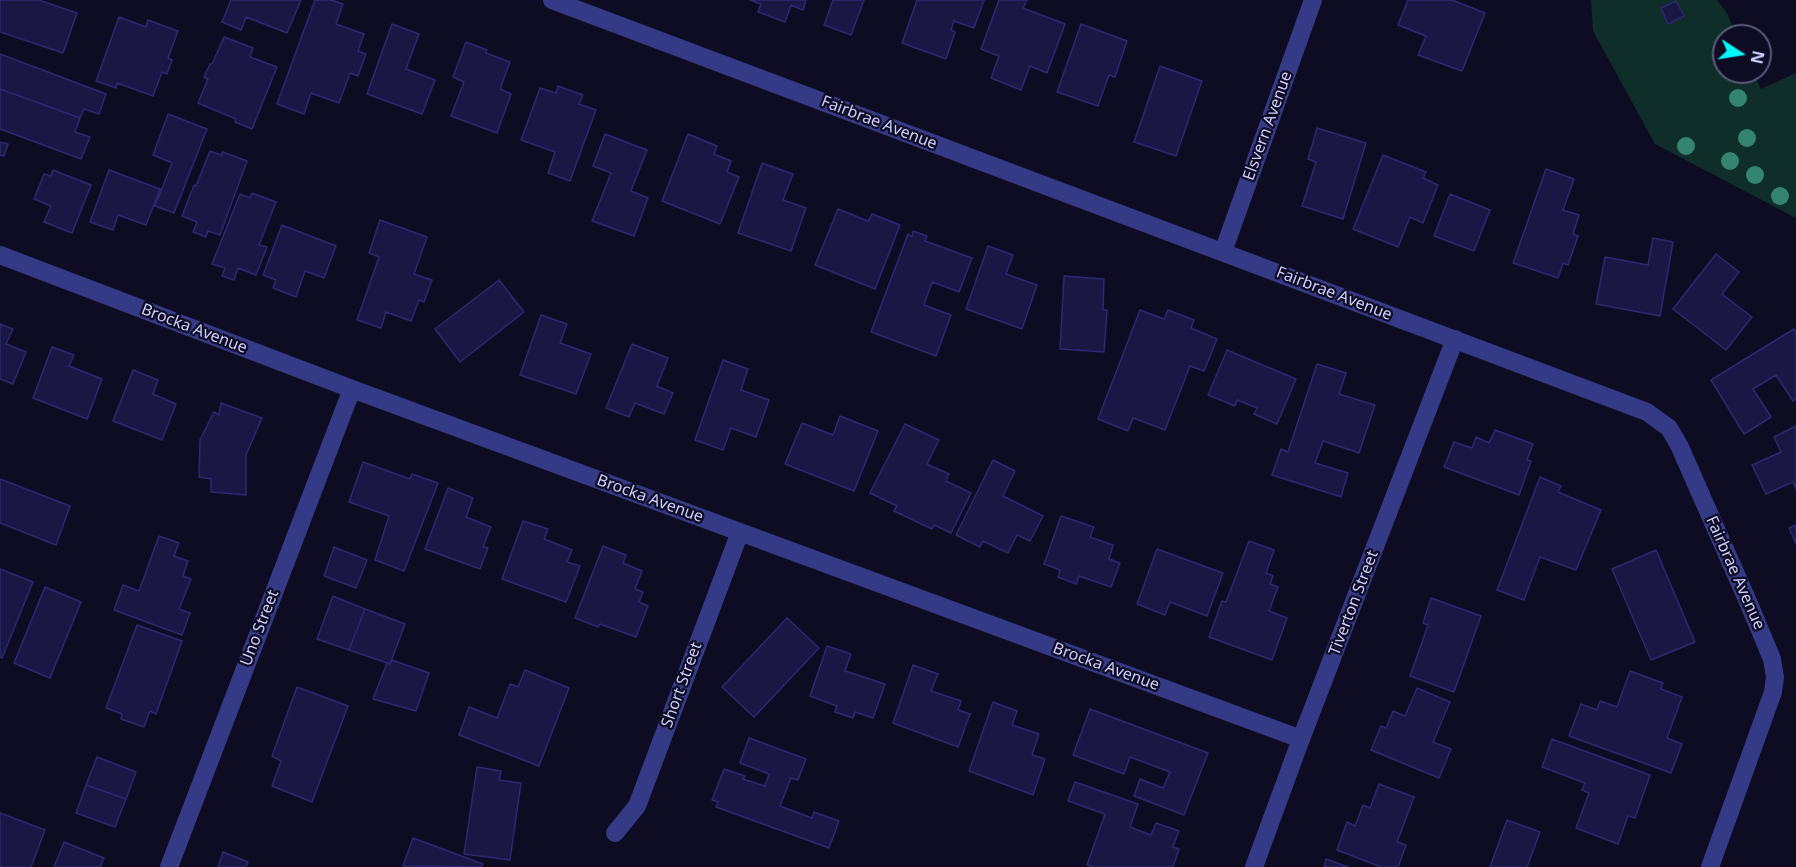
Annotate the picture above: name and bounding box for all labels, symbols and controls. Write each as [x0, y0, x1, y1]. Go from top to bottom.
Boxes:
north arrow [1712, 24, 1772, 84]
text: N [1746, 49, 1770, 66]
street label: Elsvern Avenue [1239, 69, 1297, 183]
street label: Fairbrae Avenue [818, 92, 940, 154]
street label: Fairbrae Avenue [1273, 263, 1395, 325]
street label: Brocka Avenue [138, 300, 250, 358]
street label: Brocka Avenue [594, 471, 706, 527]
street label: Fairbrae Avenue [1701, 513, 1769, 633]
street label: Tiverton Street [1325, 548, 1383, 658]
street label: Uno Street [237, 587, 283, 669]
street label: Brocka Avenue [1050, 639, 1162, 695]
street label: Short Street [658, 640, 706, 730]

